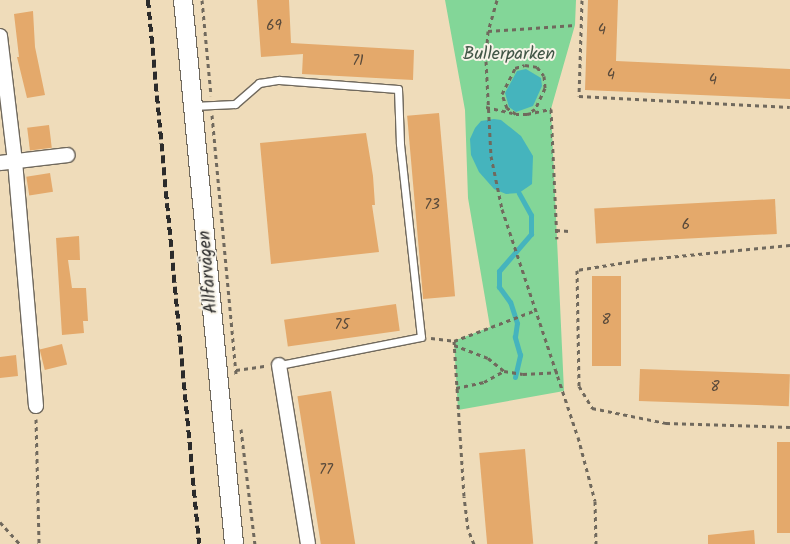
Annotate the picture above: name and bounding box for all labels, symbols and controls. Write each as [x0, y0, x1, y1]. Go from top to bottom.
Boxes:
house number: 69 [266, 18, 282, 36]
house number: 4 [598, 22, 606, 40]
park label: Bullerparken [463, 44, 555, 66]
house number: 71 [352, 53, 364, 71]
house number: 4 [607, 67, 615, 85]
house number: 4 [709, 72, 717, 90]
house number: 73 [424, 197, 440, 215]
house number: 6 [682, 217, 690, 235]
street label: Allfarvägen [195, 230, 223, 314]
house number: 8 [601, 312, 611, 330]
house number: 75 [335, 317, 349, 335]
house number: 8 [710, 379, 720, 397]
house number: 77 [319, 462, 333, 480]

